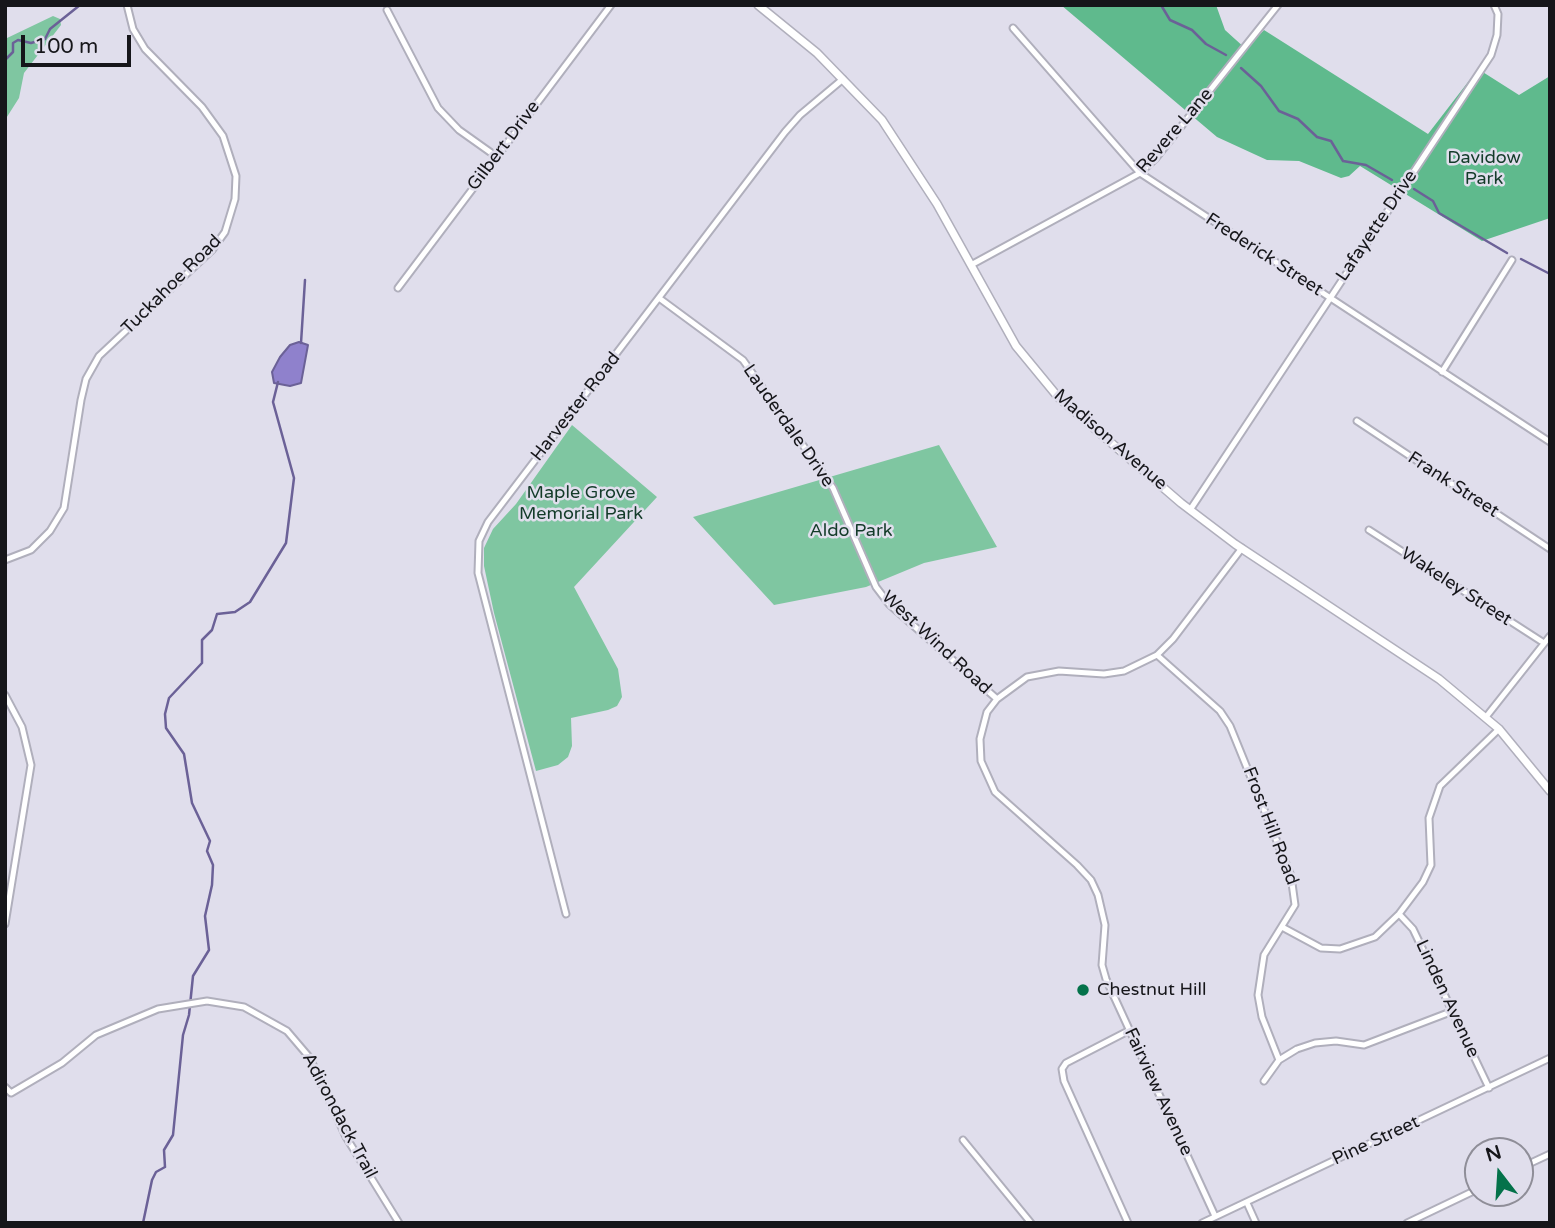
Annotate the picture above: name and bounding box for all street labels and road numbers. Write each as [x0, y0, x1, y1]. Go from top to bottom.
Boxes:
street label: Revere Lane [1132, 84, 1218, 178]
street label: Gilbert Drive [463, 97, 545, 195]
street label: Lafayette Drive [1332, 166, 1422, 286]
street label: Frederick Street [1201, 209, 1327, 301]
street label: Tuckahoe Road [118, 231, 226, 339]
street label: Harvester Road [527, 348, 625, 466]
street label: Lauderdale Drive [738, 361, 838, 491]
street label: Madison Avenue [1049, 385, 1171, 495]
street label: Frank Street [1403, 448, 1503, 522]
street label: Wakeley Street [1397, 543, 1515, 631]
street label: West Wind Road [877, 587, 995, 699]
street label: Frost Hill Road [1238, 764, 1302, 888]
street label: Linden Avenue [1410, 937, 1484, 1061]
street label: Fairview Avenue [1119, 1025, 1197, 1159]
street label: Adirondack Trail [297, 1050, 381, 1182]
street label: Pine Street [1329, 1111, 1423, 1171]

